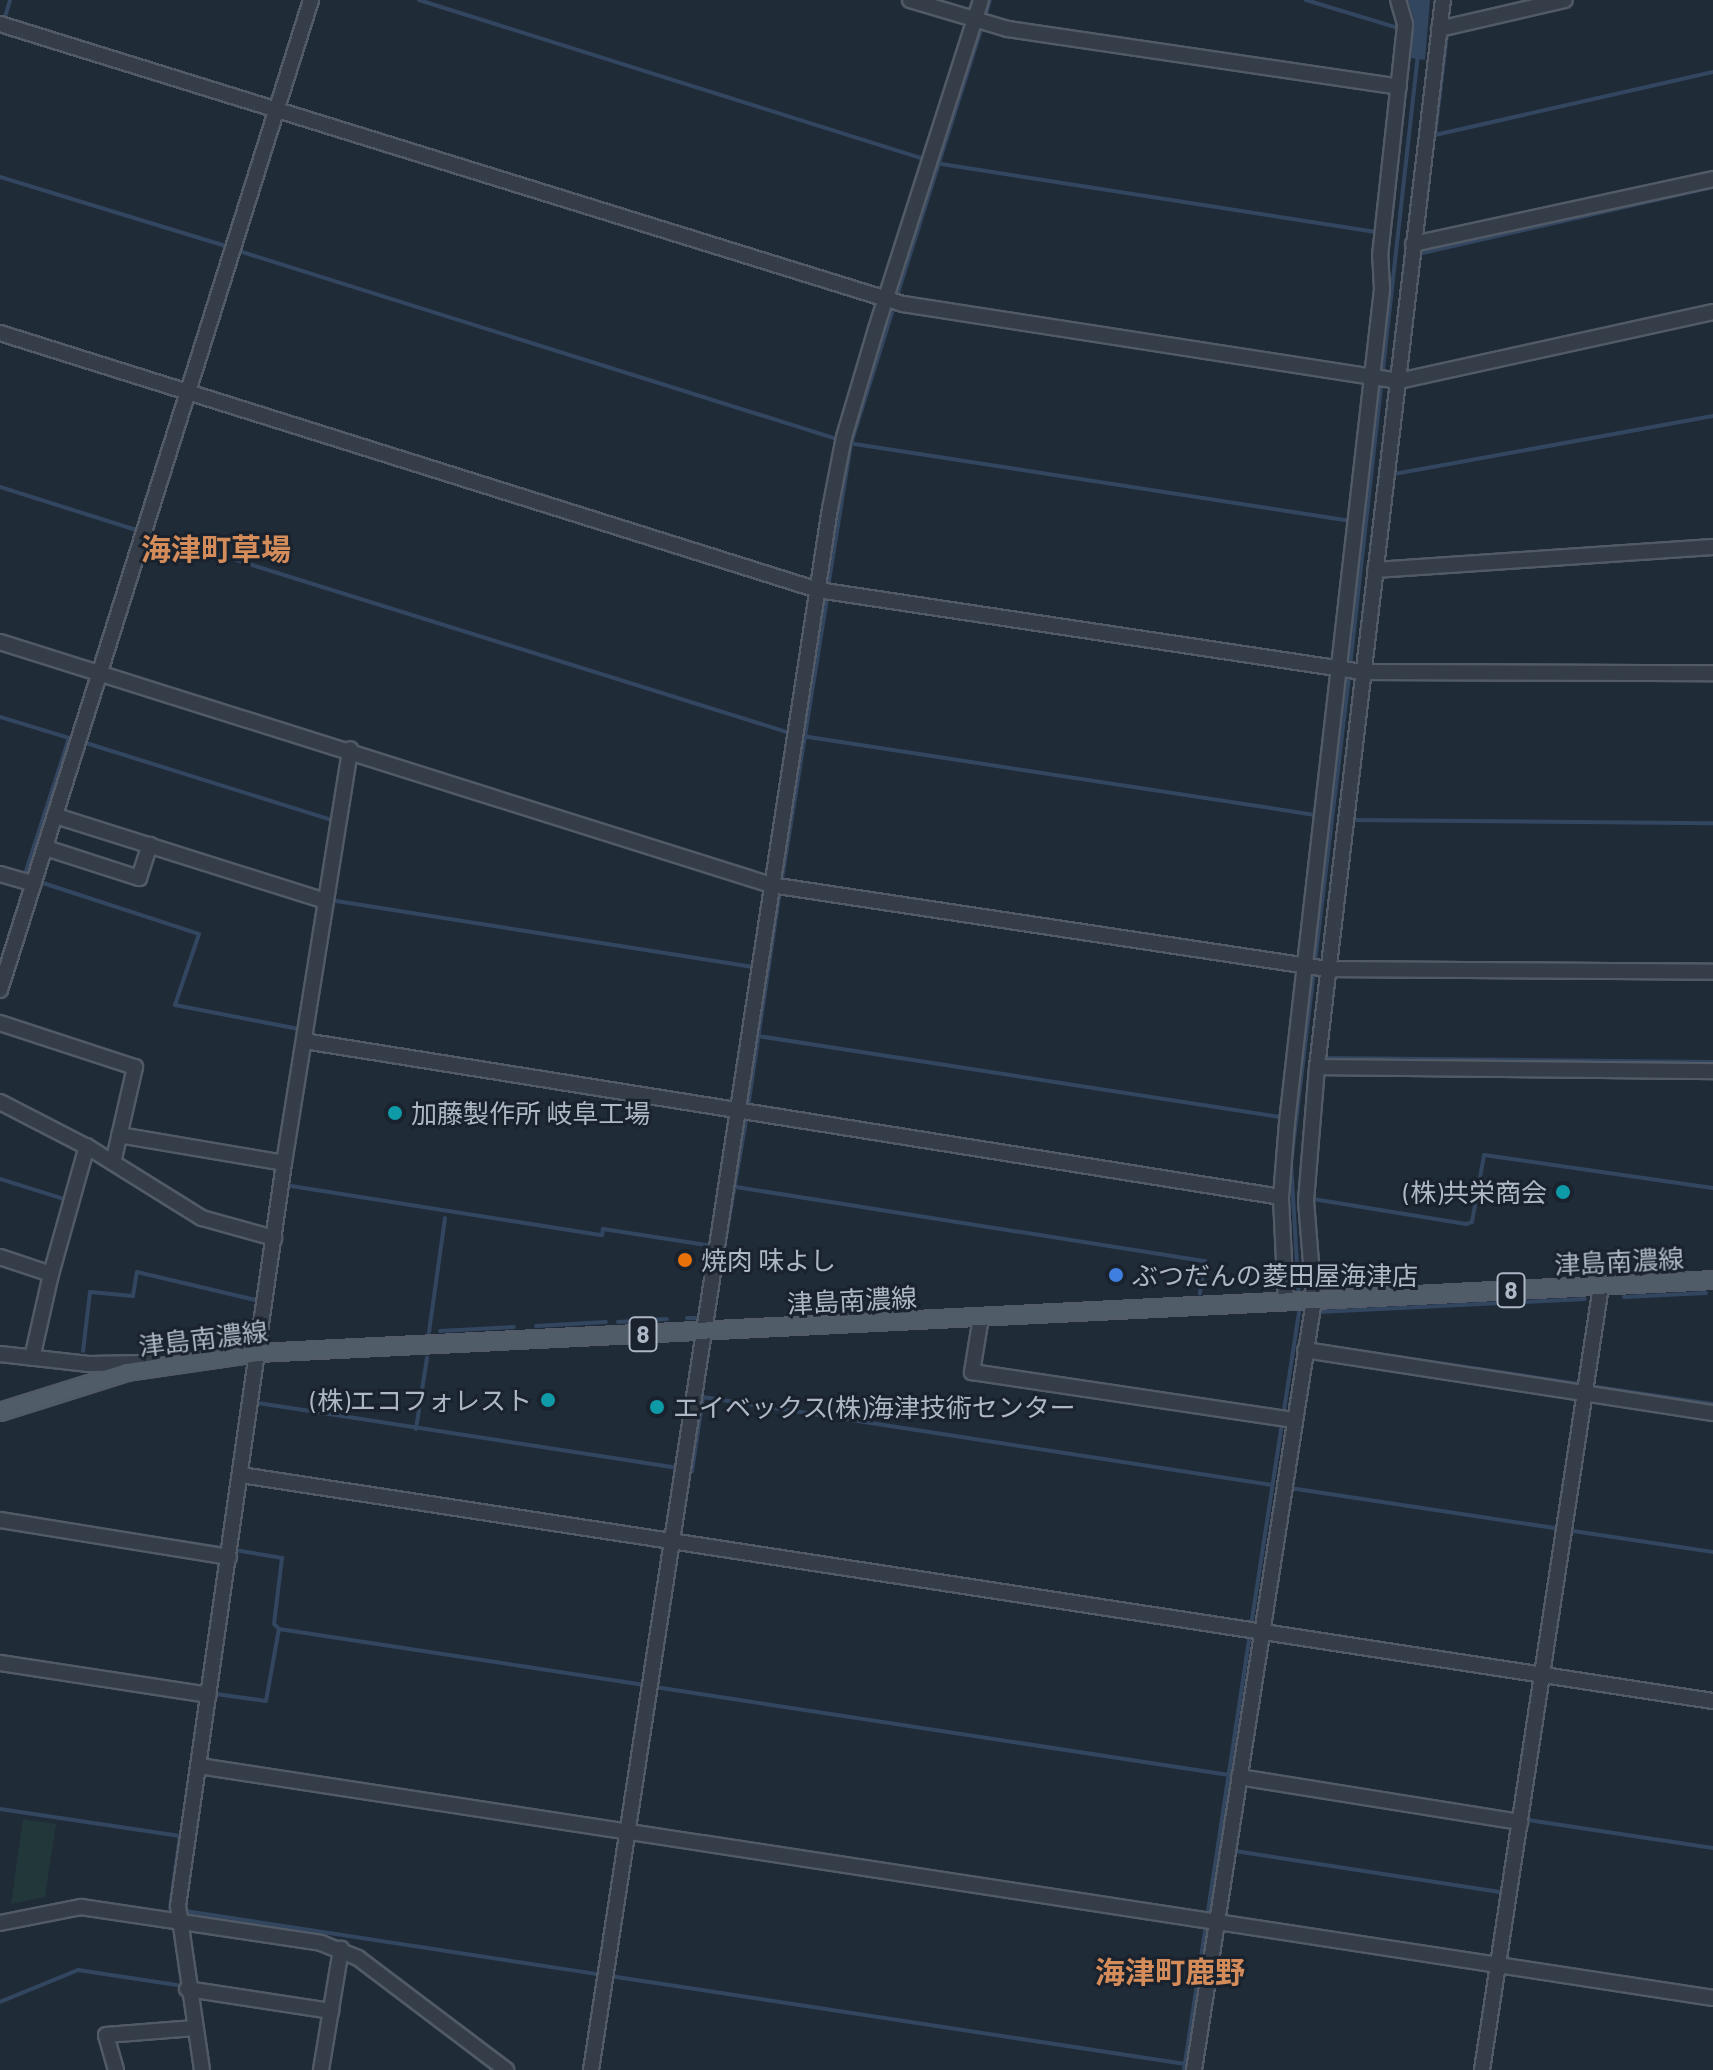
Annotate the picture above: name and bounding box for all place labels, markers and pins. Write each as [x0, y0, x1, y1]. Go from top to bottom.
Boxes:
place label: 加藤製作所 岐阜工場 [411, 1097, 650, 1129]
marker: 加藤製作所 岐阜工場 [386, 1104, 404, 1122]
place label: (株)共栄商会 [1403, 1176, 1547, 1208]
marker: (株)共栄商会 [1554, 1183, 1572, 1201]
place label: 焼肉 味よし [701, 1244, 836, 1276]
marker: 焼肉 味よし [676, 1251, 694, 1269]
place label: ぶつだんの菱田屋海津店 [1132, 1259, 1418, 1291]
marker: ぶつだんの菱田屋海津店 [1107, 1266, 1125, 1284]
place label: (株)エコフォレスト [310, 1384, 532, 1416]
marker: (株)エコフォレスト [539, 1391, 557, 1409]
place label: エイベックス(株)海津技術センター [673, 1391, 1077, 1423]
marker: エイベックス(株)海津技術センター [648, 1398, 666, 1416]

